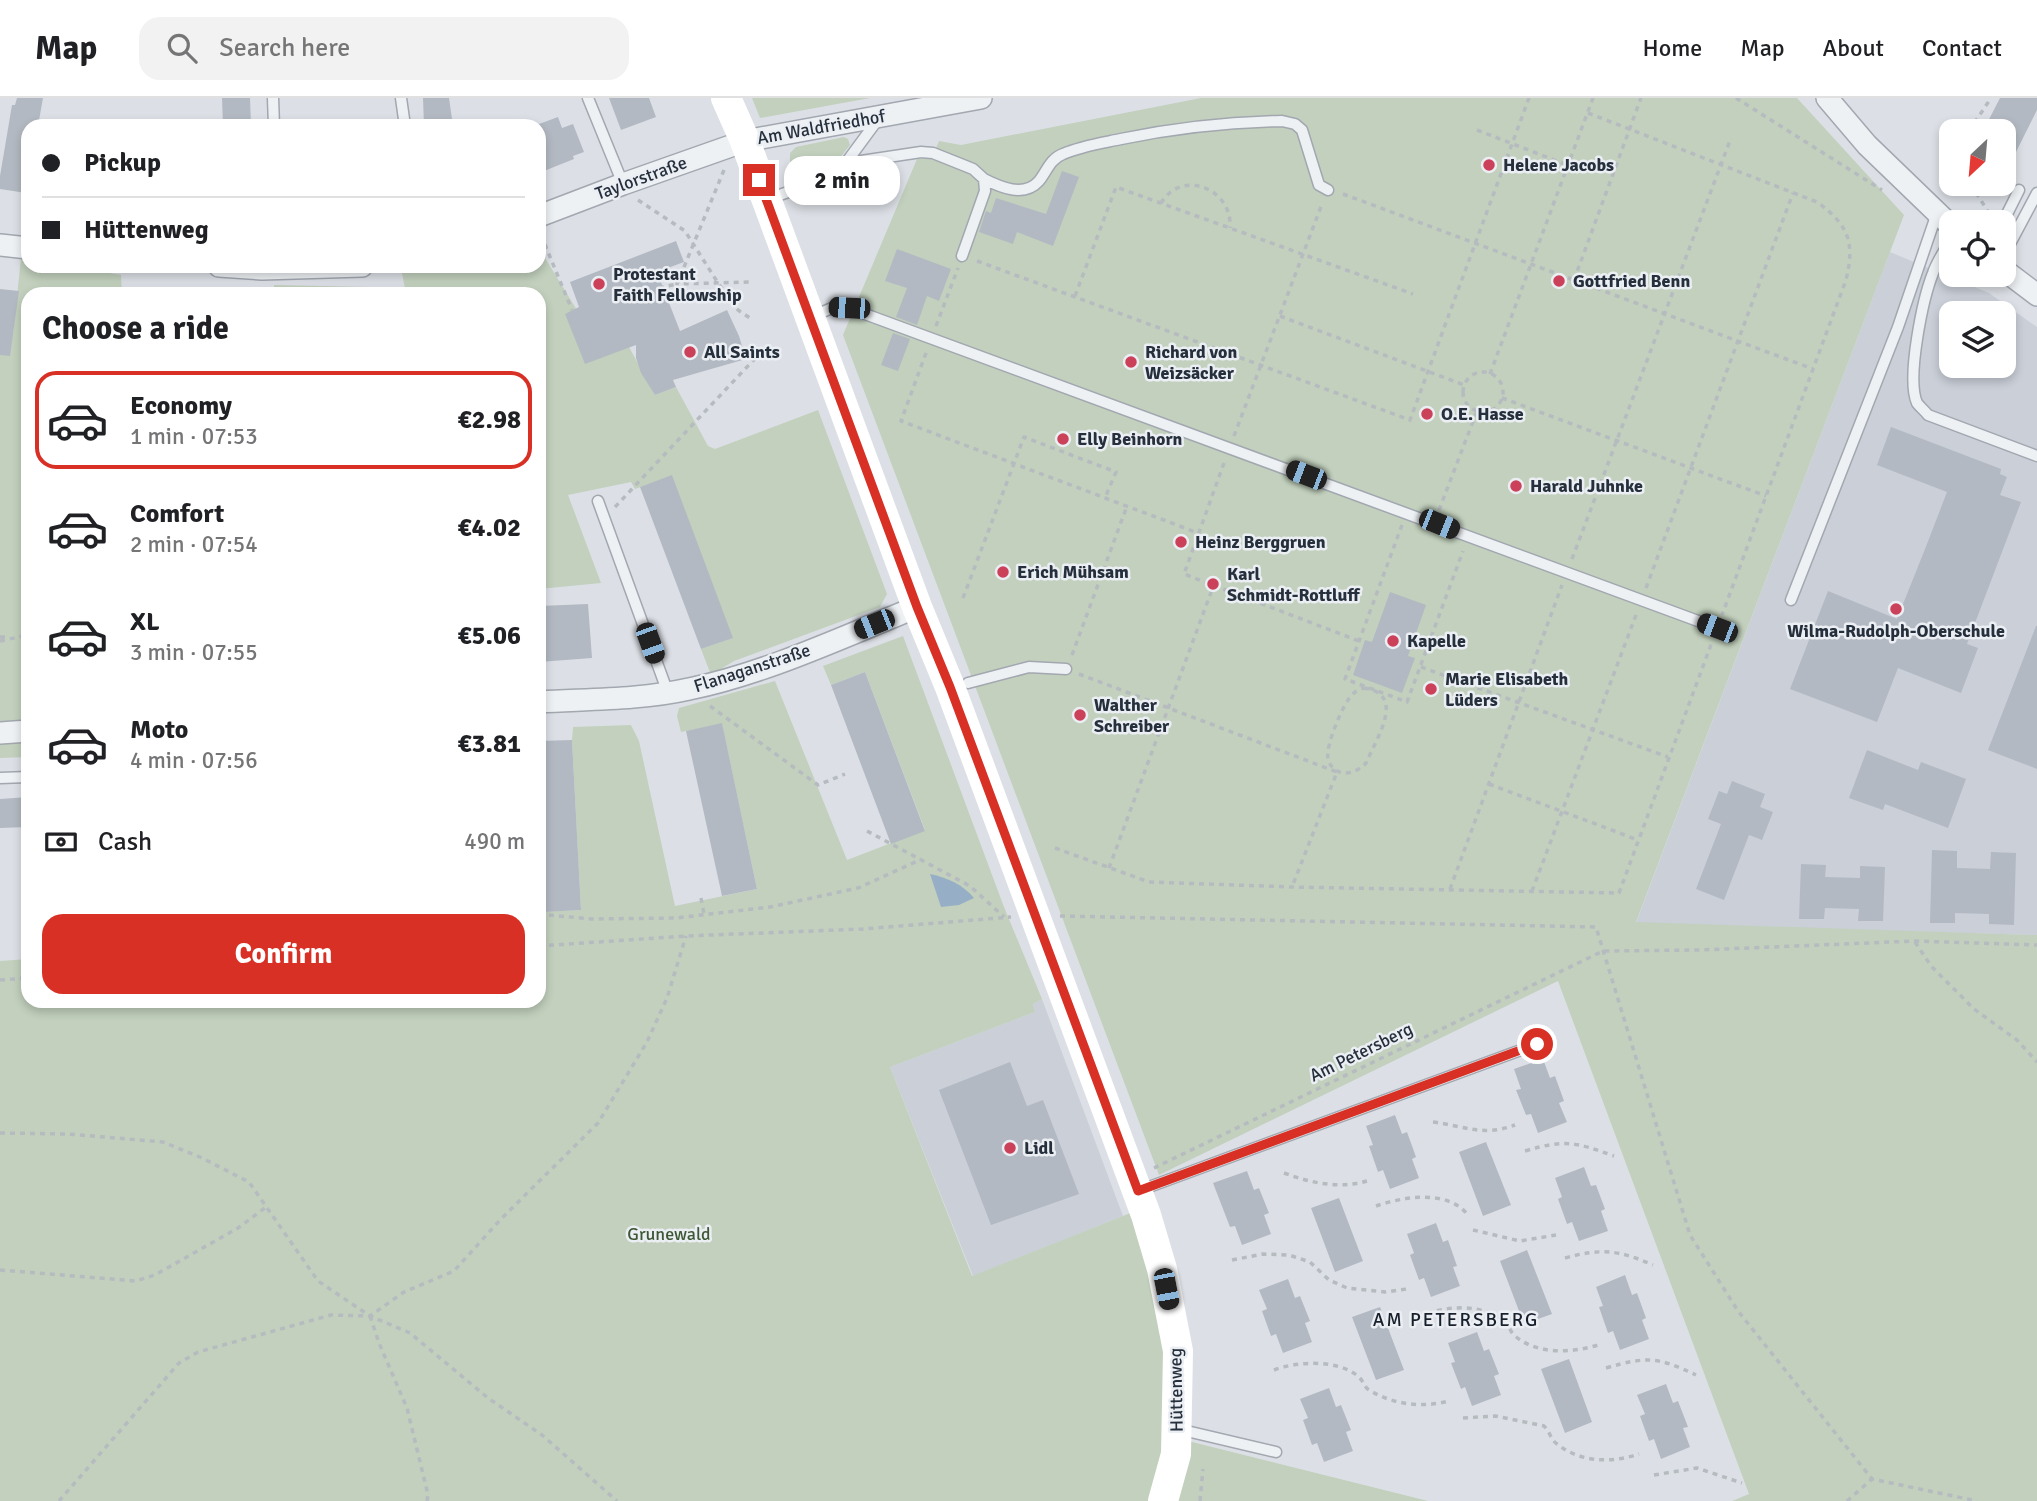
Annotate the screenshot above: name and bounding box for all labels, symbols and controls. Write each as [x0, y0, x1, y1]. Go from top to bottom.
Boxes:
search box [139, 17, 629, 80]
text: Map [35, 28, 97, 69]
icon: search [163, 29, 201, 67]
text: Search here [219, 32, 350, 64]
text: Home [1642, 33, 1702, 63]
text: Map [1740, 33, 1785, 63]
text: About [1823, 33, 1884, 63]
text: Contact [1922, 33, 2002, 63]
street label: Am Waldfriedhof [755, 105, 888, 149]
north arrow [1939, 119, 2016, 196]
map controls [1939, 119, 2016, 378]
text: Pickup [84, 147, 161, 179]
street label: Taylorstraße [592, 151, 690, 205]
place label: Helene Jacobs [1503, 154, 1614, 176]
callout: 2 min [784, 155, 899, 204]
marker: Helene Jacobs [1481, 157, 1497, 173]
route end [743, 164, 775, 196]
text: 2 min [814, 166, 870, 195]
button: locate [1939, 210, 2016, 287]
text: Hüttenweg [84, 214, 209, 246]
place label: Protestant Faith Fellowship [613, 263, 742, 306]
place label: Gottfried Benn [1573, 270, 1690, 292]
marker: Gottfried Benn [1551, 273, 1567, 289]
marker: Protestant Faith Fellowship [591, 276, 607, 292]
car [828, 296, 871, 320]
button: layers [1939, 301, 2016, 378]
text: Choose a ride [42, 309, 229, 348]
place label: All Saints [704, 341, 780, 363]
place label: Richard von Weizsäcker [1145, 341, 1237, 384]
marker: All Saints [682, 344, 698, 360]
marker: Richard von Weizsäcker [1123, 354, 1139, 370]
icon: car [46, 389, 109, 452]
text: Economy [130, 390, 232, 422]
place label: O.E. Hasse [1441, 403, 1524, 425]
text: €2.98 [457, 404, 521, 436]
marker: O.E. Hasse [1419, 406, 1435, 422]
text: 1 min · 07:53 [130, 422, 258, 451]
place label: Elly Beinhorn [1077, 428, 1183, 450]
marker: Elly Beinhorn [1055, 431, 1071, 447]
car [1283, 458, 1330, 492]
place label: Harald Juhnke [1530, 475, 1643, 497]
marker: Harald Juhnke [1508, 478, 1524, 494]
icon: car [46, 497, 109, 560]
text: Comfort [130, 498, 224, 530]
car [1416, 506, 1463, 542]
text: €4.02 [457, 512, 521, 544]
text: 2 min · 07:54 [130, 530, 258, 559]
place label: Heinz Berggruen [1195, 531, 1326, 553]
marker: Heinz Berggruen [1173, 534, 1189, 550]
place label: Erich Mühsam [1017, 561, 1129, 583]
place label: Karl Schmidt-Rottluff [1227, 563, 1360, 606]
marker: Erich Mühsam [995, 564, 1011, 580]
marker: Karl Schmidt-Rottluff [1205, 576, 1221, 592]
marker: Wilma-Rudolph-Oberschule [1888, 601, 1904, 617]
icon: car [46, 605, 109, 668]
text: XL [130, 606, 160, 638]
car [851, 606, 898, 642]
car [1694, 611, 1741, 645]
text: €5.06 [457, 620, 521, 652]
car [633, 620, 668, 666]
place label: Wilma-Rudolph-Oberschule [1787, 620, 2005, 642]
place label: Kapelle [1407, 630, 1466, 652]
marker: Kapelle [1385, 633, 1401, 649]
text: 3 min · 07:55 [130, 638, 258, 667]
street label: Flanaganstraße [691, 639, 813, 697]
place label: Marie Elisabeth Lüders [1445, 668, 1569, 711]
marker: Marie Elisabeth Lüders [1423, 681, 1439, 697]
place label: Walther Schreiber [1094, 694, 1170, 737]
marker: Walther Schreiber [1072, 707, 1088, 723]
icon: car [46, 713, 109, 776]
text: Moto [130, 714, 188, 746]
text: €3.81 [457, 728, 521, 760]
text: 4 min · 07:56 [130, 746, 258, 775]
icon: cash [42, 823, 80, 861]
text: Cash [98, 826, 152, 858]
text: 490 m [464, 827, 525, 856]
button: Confirm [42, 914, 525, 994]
street label: Am Petersberg [1306, 1018, 1416, 1086]
route start [1521, 1028, 1553, 1060]
place label: Lidl [1024, 1137, 1054, 1159]
marker: Lidl [1002, 1140, 1018, 1156]
park label: Grunewald [627, 1223, 711, 1245]
car [1152, 1266, 1181, 1312]
district label: AM PETERSBERG [1373, 1308, 1539, 1332]
street label: Hüttenweg [1164, 1348, 1188, 1432]

